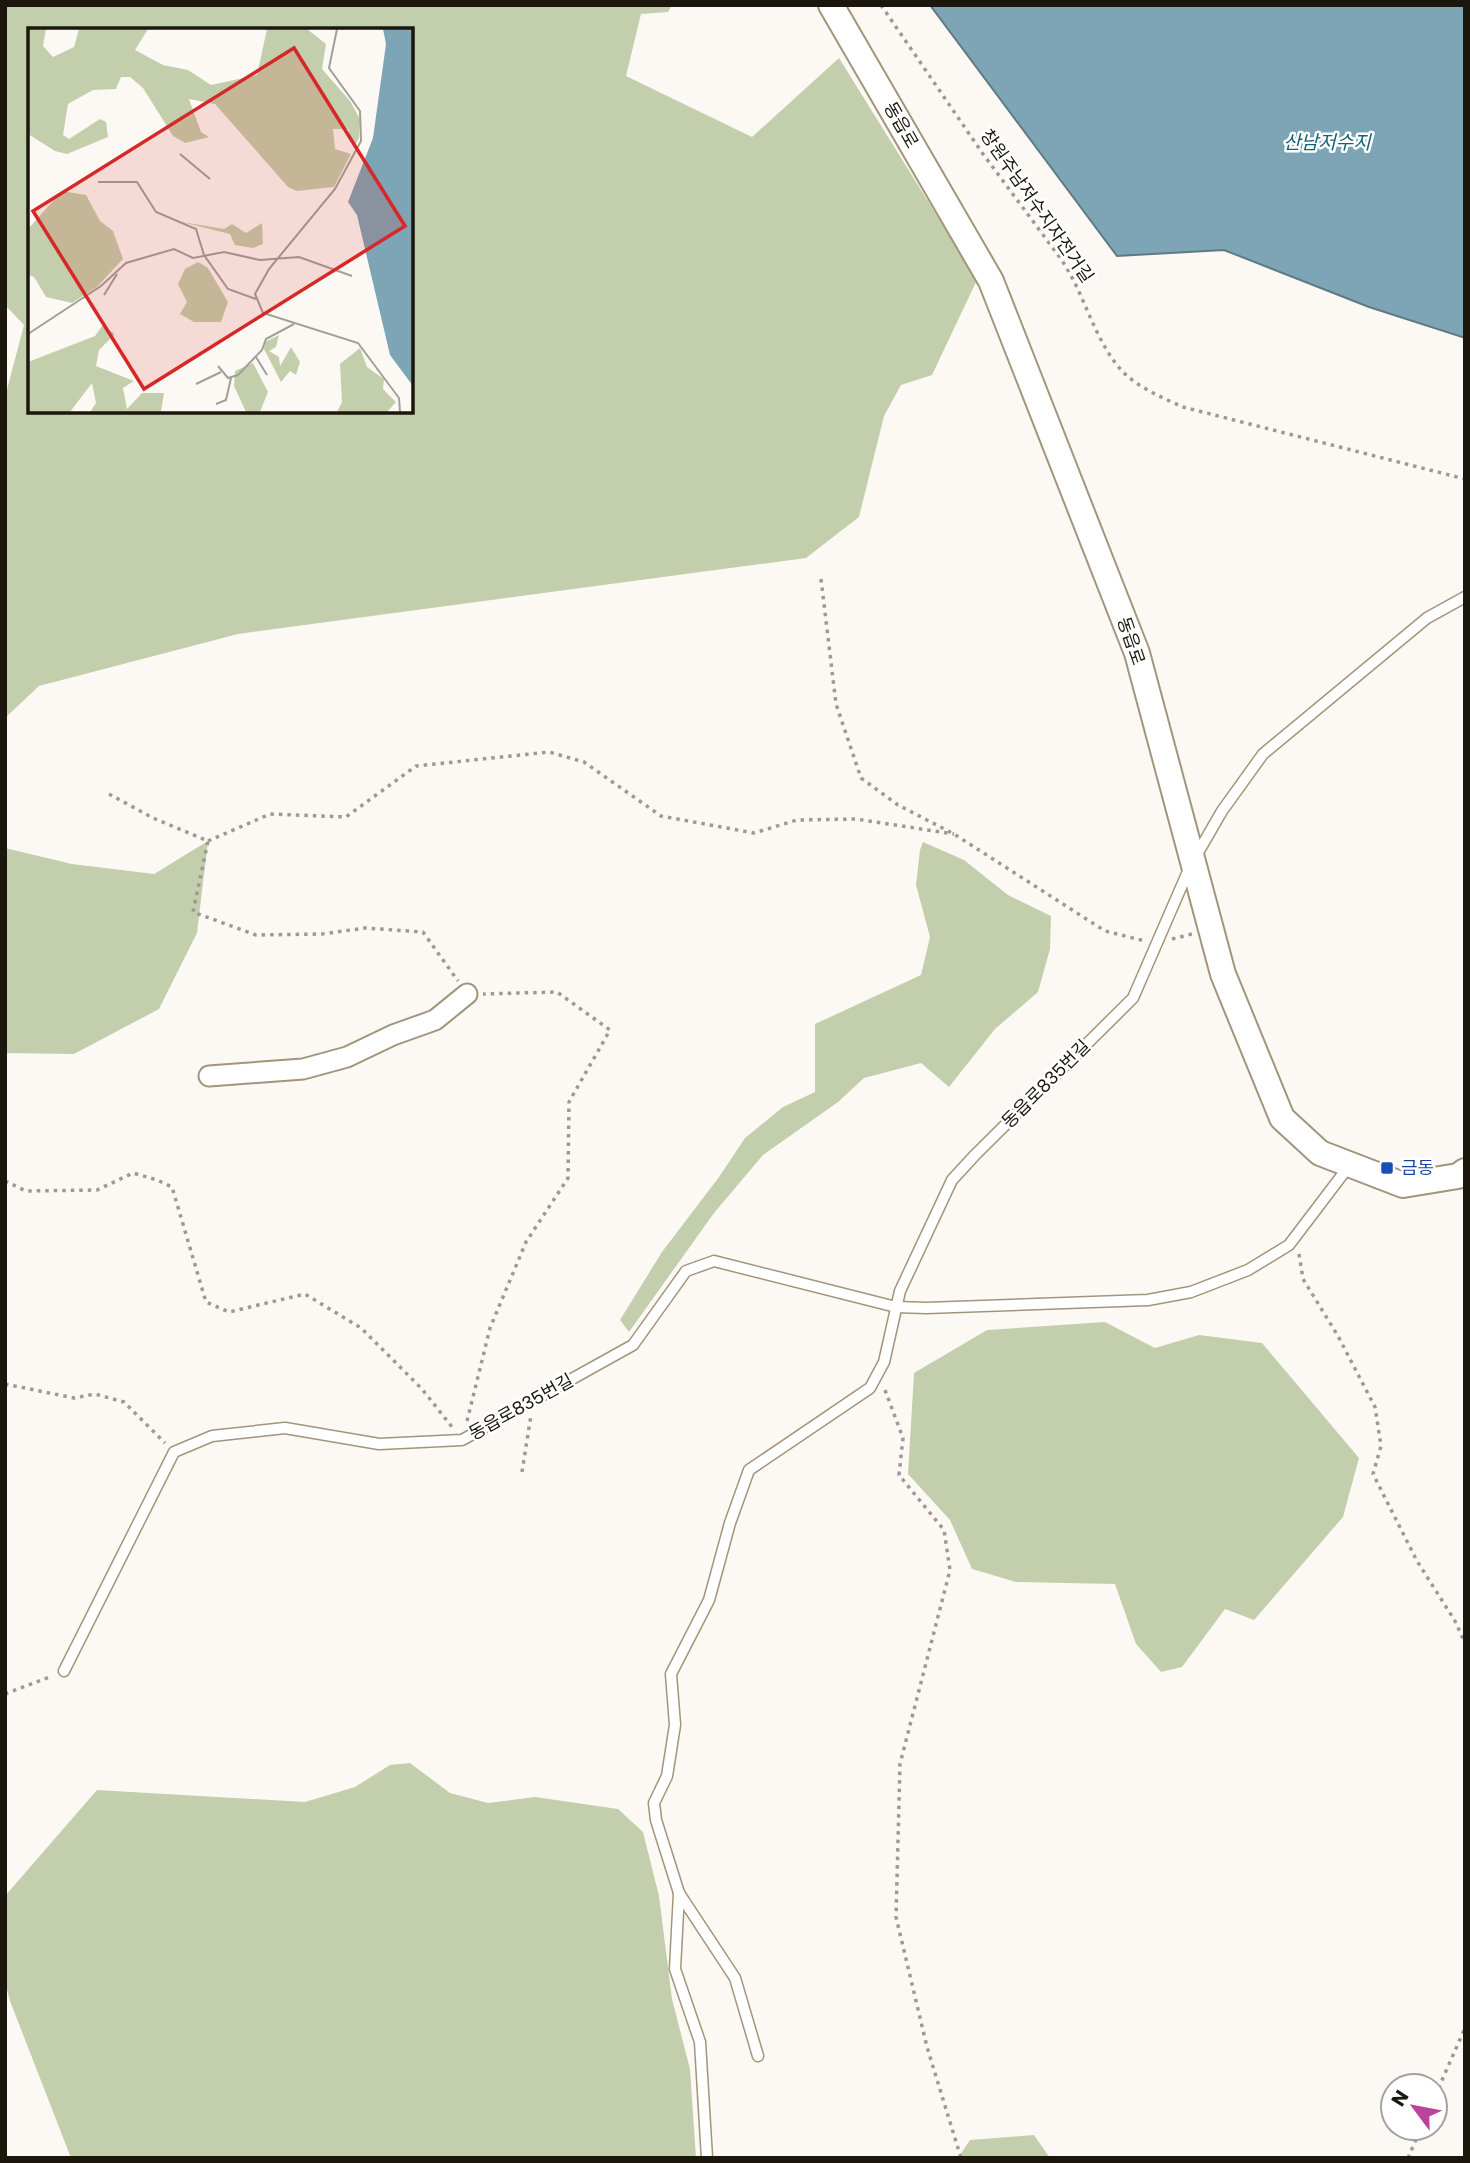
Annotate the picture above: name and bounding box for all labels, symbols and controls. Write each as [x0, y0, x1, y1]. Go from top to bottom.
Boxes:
inset map [28, 28, 413, 413]
street label: 동읍로 [878, 97, 925, 153]
street label: 창원주남저수지자전거길 [975, 124, 1100, 287]
water label: 산남저수지 [1283, 129, 1372, 156]
street label: 동읍로 [1112, 613, 1151, 668]
street label: 동읍로835번길 [996, 1034, 1096, 1134]
place label: 금동 [1401, 1155, 1434, 1180]
marker: 금동 [1379, 1160, 1395, 1176]
street label: 동읍로835번길 [464, 1367, 578, 1446]
north arrow [1379, 2072, 1449, 2142]
text: N [1385, 2085, 1415, 2111]

